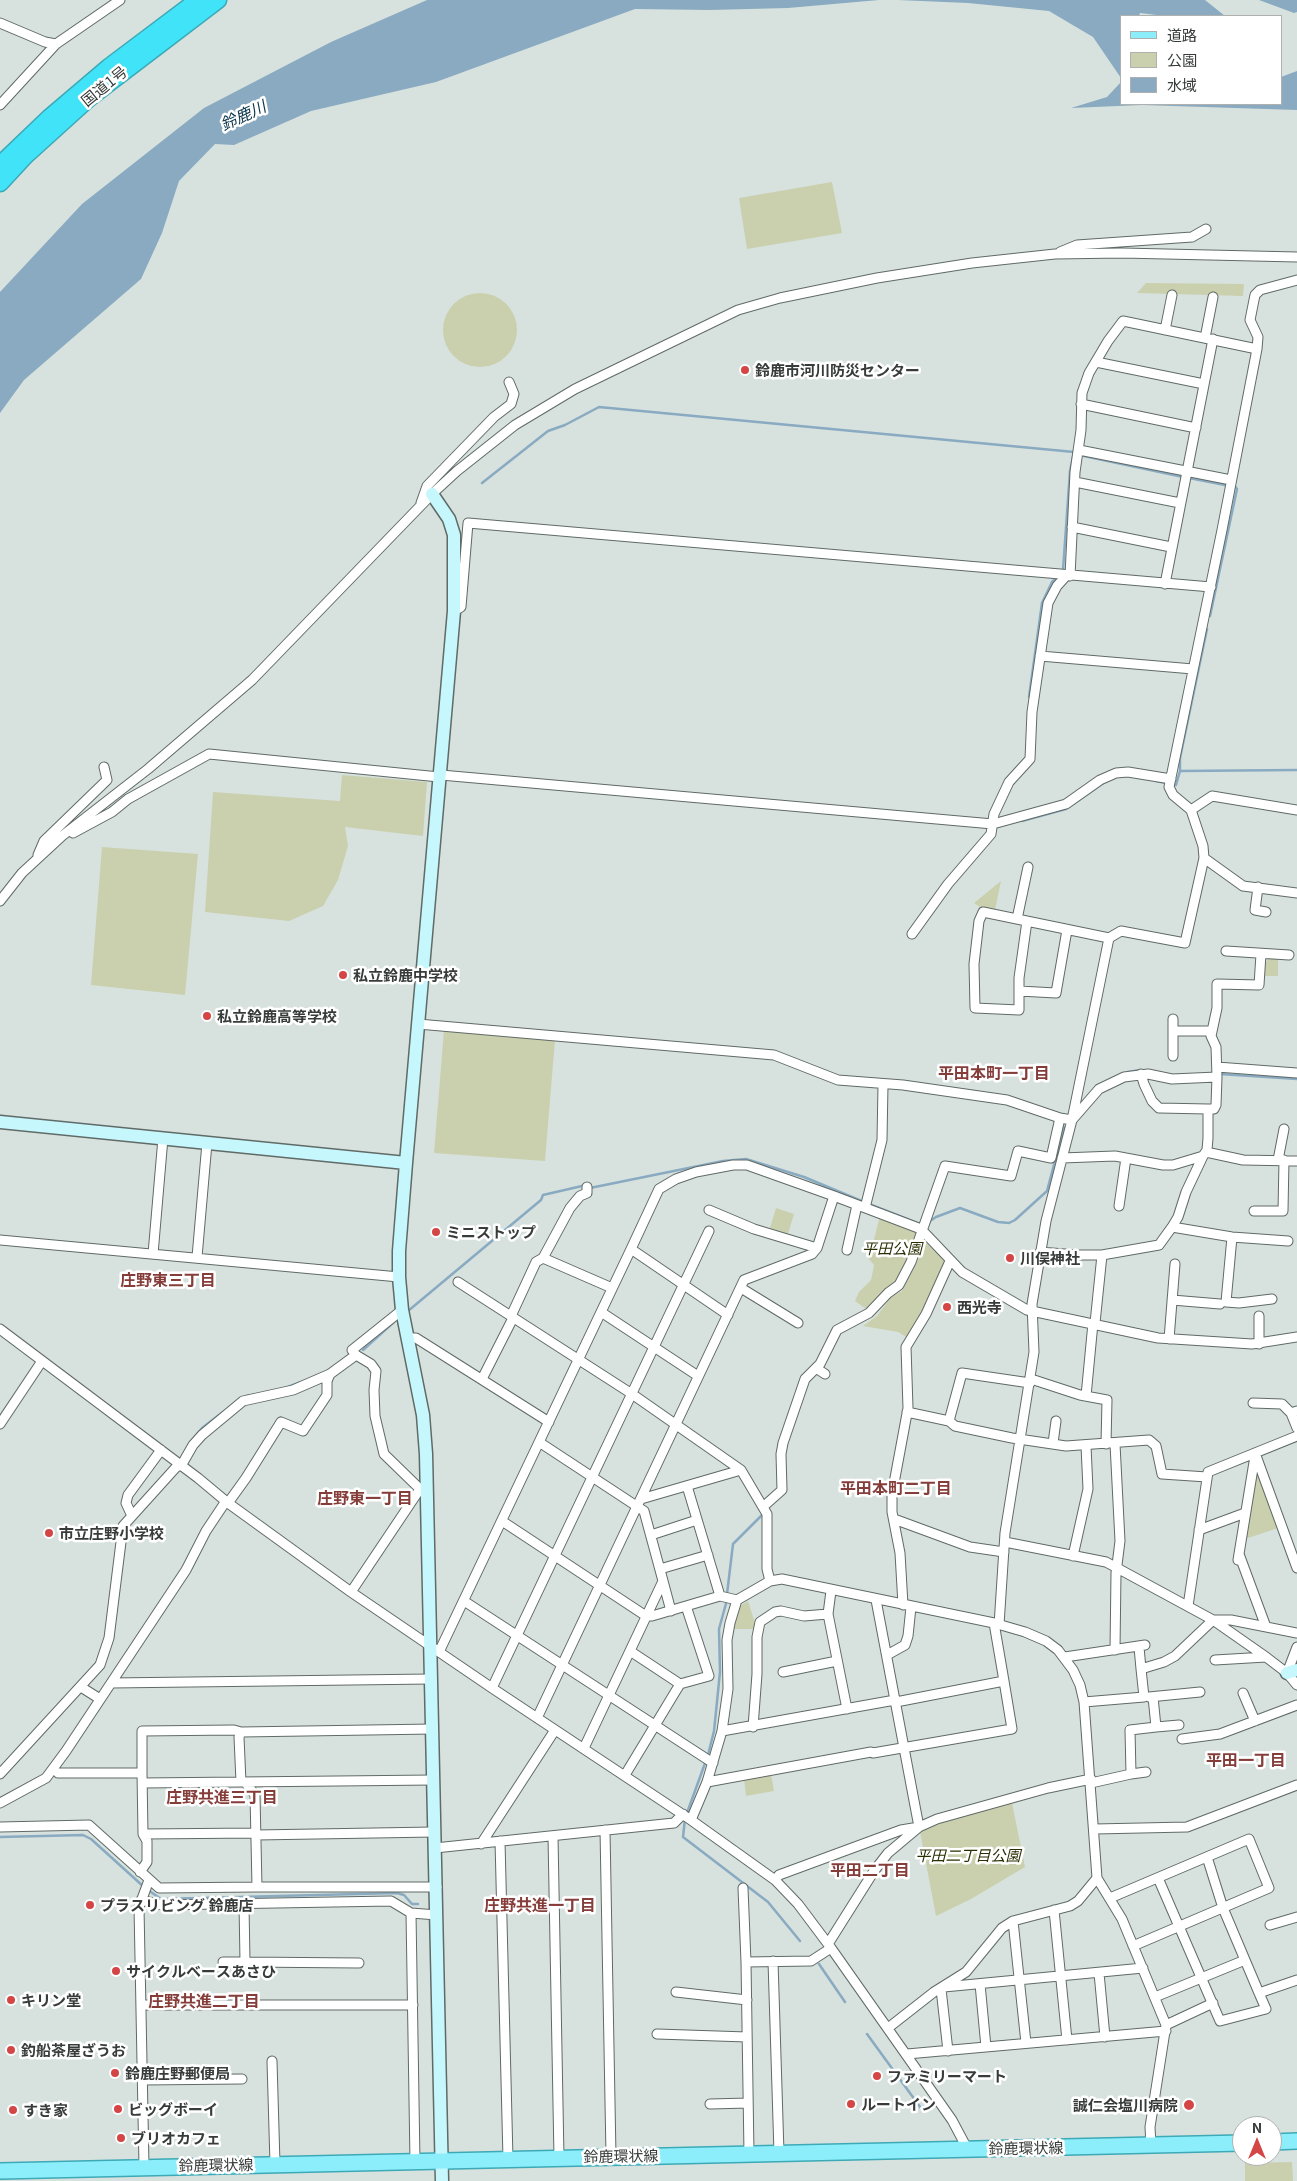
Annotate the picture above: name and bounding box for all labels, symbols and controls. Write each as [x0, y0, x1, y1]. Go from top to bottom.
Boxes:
legend [1120, 15, 1282, 105]
text: 道路 [1167, 24, 1197, 45]
text: 公園 [1167, 49, 1197, 70]
street label: 国道1号 [78, 62, 130, 110]
text: 水域 [1167, 74, 1197, 95]
water label: 鈴鹿川 [217, 96, 269, 134]
place label: 鈴鹿市河川防災センター [755, 361, 920, 379]
marker: 鈴鹿市河川防災センター [739, 364, 751, 376]
place label: 私立鈴鹿中学校 [353, 966, 458, 984]
marker: 私立鈴鹿中学校 [337, 969, 349, 981]
place label: 私立鈴鹿高等学校 [217, 1007, 337, 1025]
marker: 私立鈴鹿高等学校 [201, 1010, 213, 1022]
district label: 平田本町一丁目 [938, 1063, 1050, 1083]
place label: ミニストップ [446, 1223, 536, 1241]
marker: ミニストップ [430, 1226, 442, 1238]
park label: 平田公園 [862, 1239, 922, 1257]
place label: 川俣神社 [1020, 1249, 1080, 1267]
marker: 川俣神社 [1004, 1252, 1016, 1264]
district label: 庄野東三丁目 [120, 1270, 216, 1290]
place label: 西光寺 [957, 1298, 1002, 1316]
marker: 西光寺 [941, 1301, 953, 1313]
district label: 平田本町二丁目 [840, 1478, 952, 1498]
district label: 庄野東一丁目 [317, 1488, 413, 1508]
place label: 市立庄野小学校 [59, 1524, 164, 1542]
marker: 市立庄野小学校 [43, 1527, 55, 1539]
district label: 平田一丁目 [1206, 1750, 1286, 1770]
district label: 庄野共進三丁目 [166, 1787, 278, 1807]
park label: 平田二丁目公園 [916, 1846, 1020, 1864]
district label: 平田二丁目 [830, 1860, 910, 1880]
district label: 庄野共進一丁目 [484, 1895, 596, 1915]
place label: プラスリビング 鈴鹿店 [100, 1896, 253, 1914]
marker: プラスリビング 鈴鹿店 [84, 1899, 96, 1911]
place label: サイクルベースあさひ [126, 1962, 276, 1980]
marker: サイクルベースあさひ [110, 1965, 122, 1977]
place label: キリン堂 [21, 1991, 81, 2009]
district label: 庄野共進二丁目 [148, 1991, 260, 2011]
marker: キリン堂 [5, 1994, 17, 2006]
place label: 釣船茶屋ざうお [21, 2041, 126, 2059]
marker: 釣船茶屋ざうお [5, 2044, 17, 2056]
place label: 鈴鹿庄野郵便局 [125, 2064, 230, 2082]
marker: 鈴鹿庄野郵便局 [109, 2067, 121, 2079]
place label: ファミリーマート [887, 2067, 1007, 2085]
marker: ファミリーマート [871, 2070, 883, 2082]
place label: ルートイン [861, 2095, 936, 2113]
place label: 誠仁会塩川病院 [1073, 2096, 1178, 2114]
marker: ルートイン [845, 2098, 857, 2110]
marker: 誠仁会塩川病院 [1182, 2098, 1196, 2112]
place label: ビッグボーイ [128, 2100, 218, 2118]
place label: すき家 [23, 2101, 68, 2119]
marker: ビッグボーイ [112, 2103, 124, 2115]
marker: すき家 [7, 2104, 19, 2116]
north arrow [1232, 2116, 1282, 2166]
text: N [1252, 2117, 1262, 2137]
place label: ブリオカフェ [131, 2129, 221, 2147]
marker: ブリオカフェ [115, 2132, 127, 2144]
street label: 鈴鹿環状線 [988, 2138, 1064, 2158]
street label: 鈴鹿環状線 [583, 2146, 659, 2166]
street label: 鈴鹿環状線 [178, 2155, 254, 2175]

